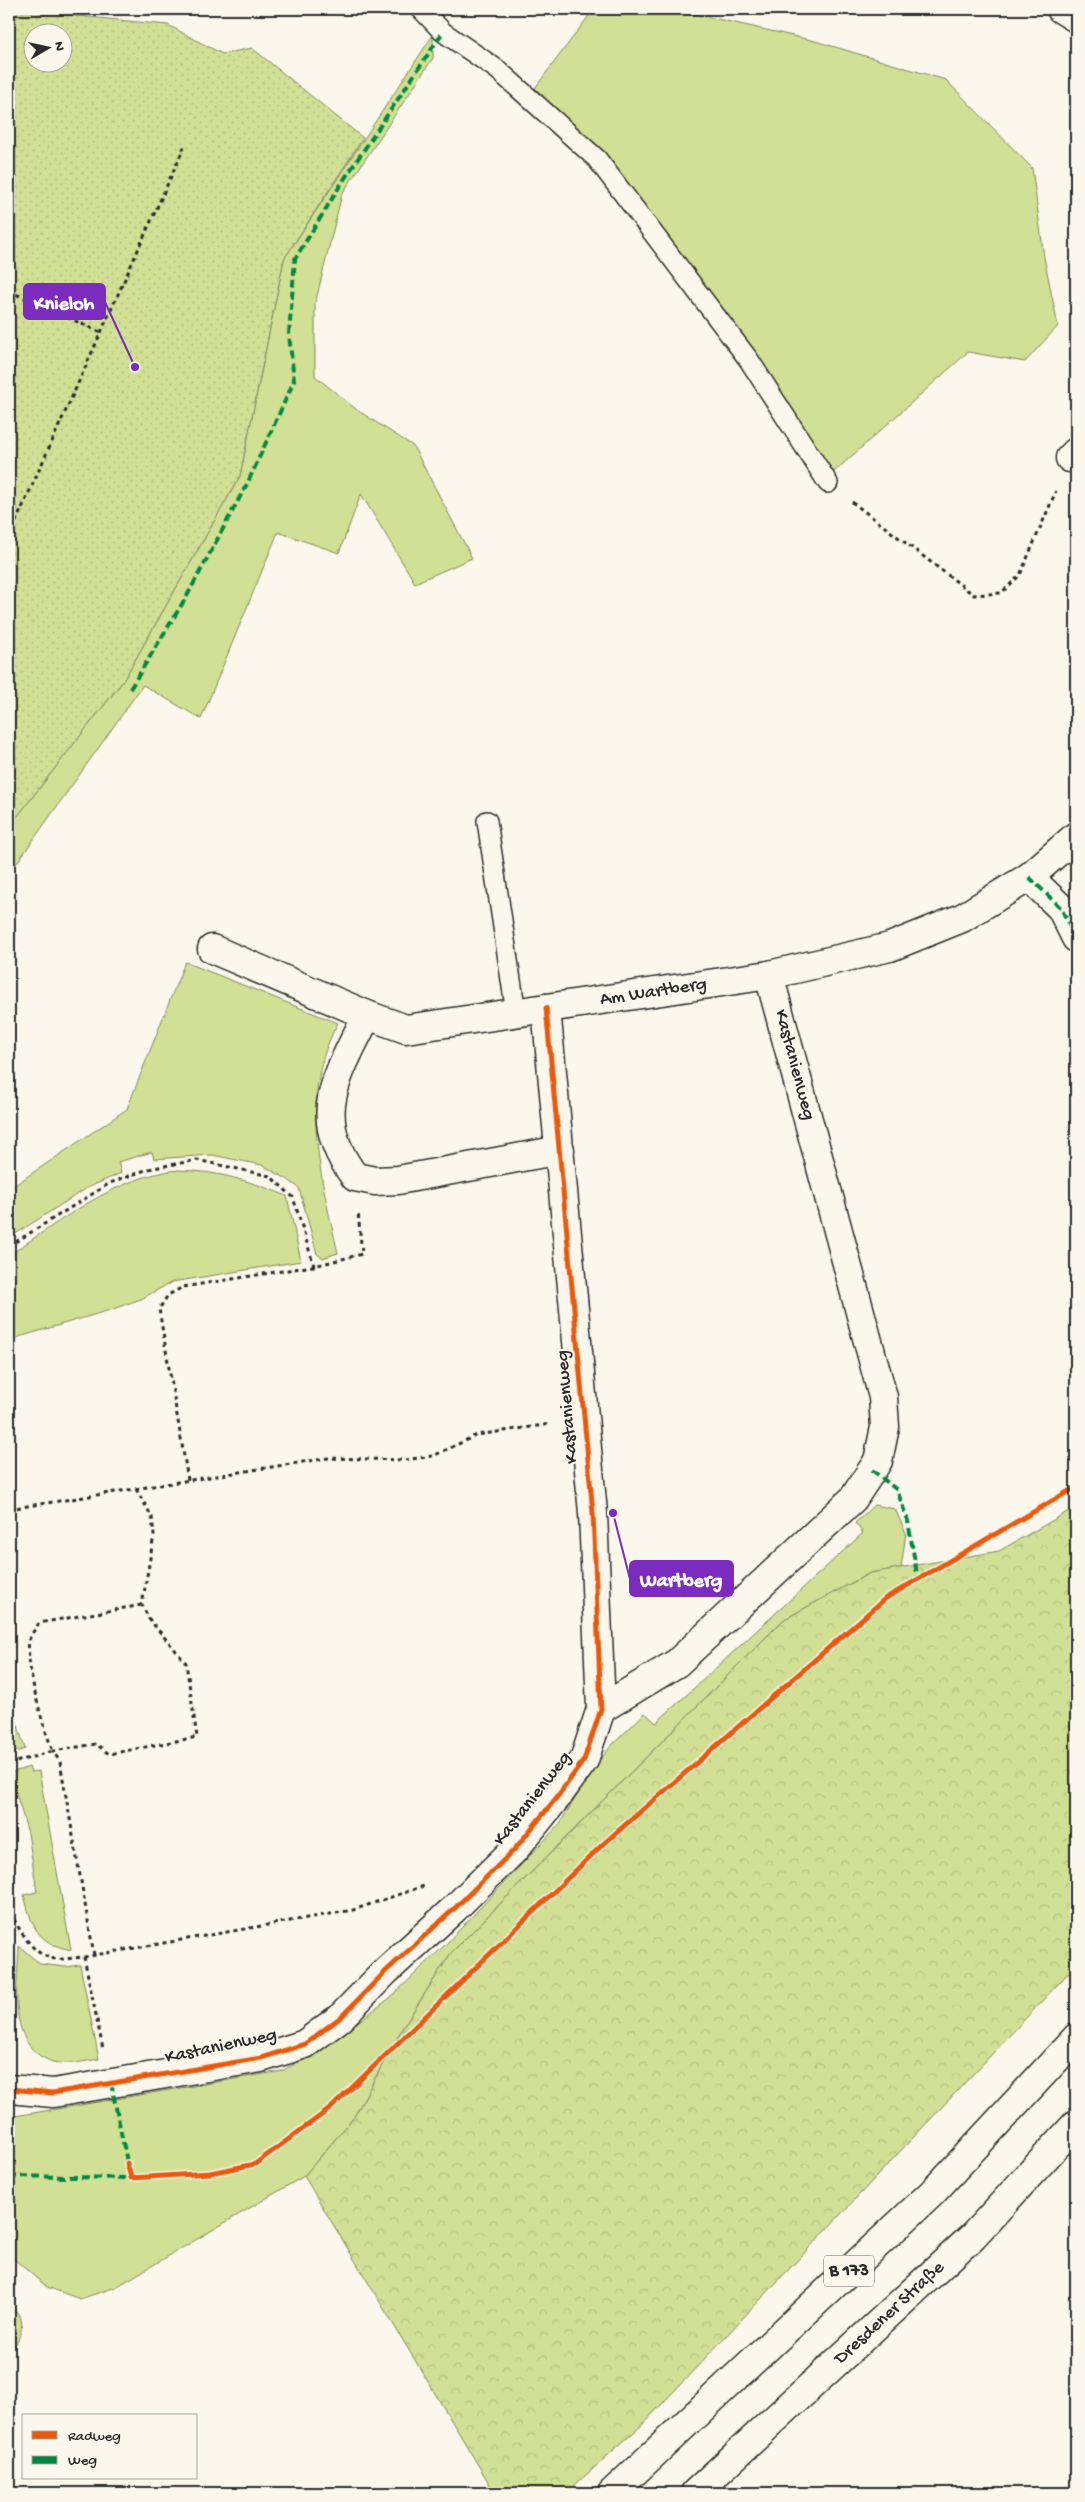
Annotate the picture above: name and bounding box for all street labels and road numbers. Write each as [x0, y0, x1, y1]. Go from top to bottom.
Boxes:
street label: Am Wartberg [598, 973, 709, 1012]
street label: Kastanienweg [768, 1007, 820, 1123]
street label: Kastanienweg [552, 1349, 584, 1465]
street label: Kastanienweg [489, 1747, 577, 1851]
street label: Kastanienweg [163, 2024, 279, 2070]
road number: B 173 [824, 2256, 874, 2286]
street label: Dresdener Straße [828, 2256, 950, 2371]

